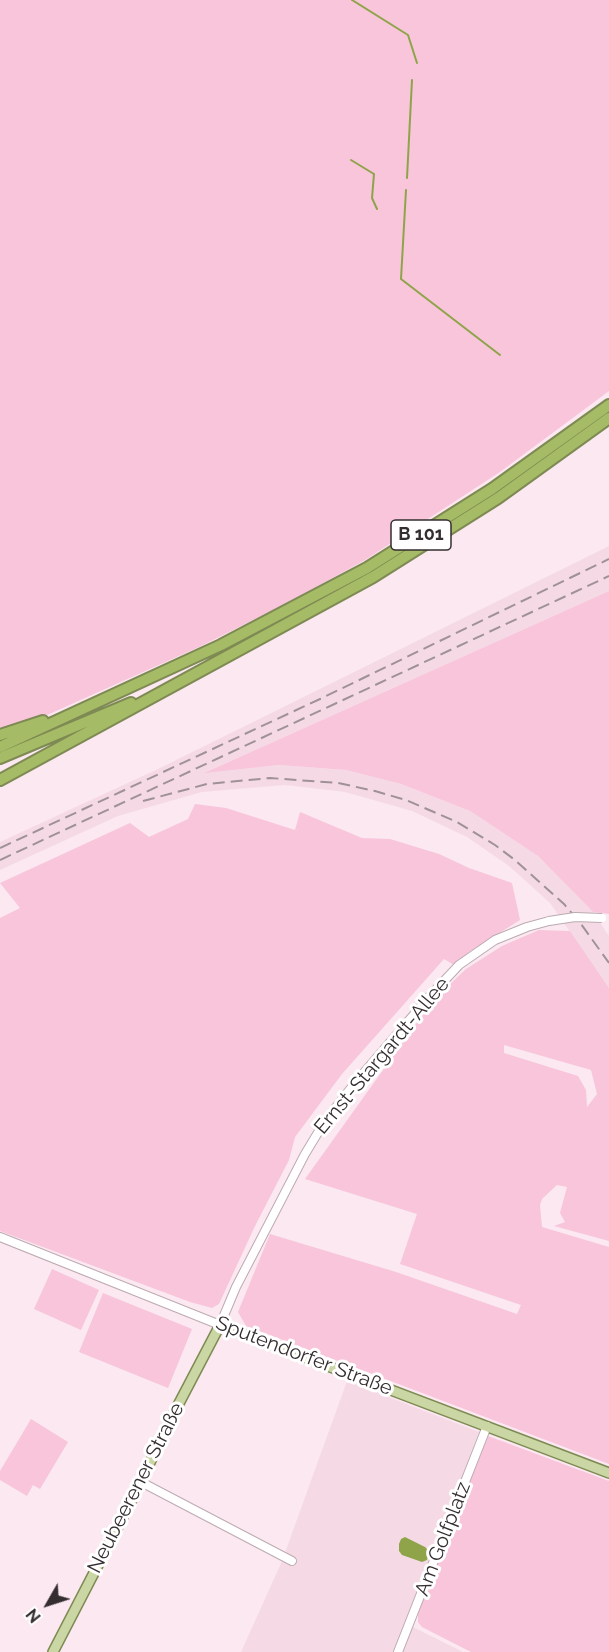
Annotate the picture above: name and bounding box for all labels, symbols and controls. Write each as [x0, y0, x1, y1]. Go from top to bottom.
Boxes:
road number: B 101 [391, 520, 451, 550]
street label: Ernst-Stargardt-Allee [309, 973, 455, 1139]
street label: Sputendorfer Straße [212, 1311, 396, 1401]
street label: Neubeerener Straße [83, 1399, 189, 1577]
street label: Am Golfplatz [410, 1478, 476, 1600]
north arrow [18, 1574, 78, 1634]
text: N [22, 1605, 45, 1626]

